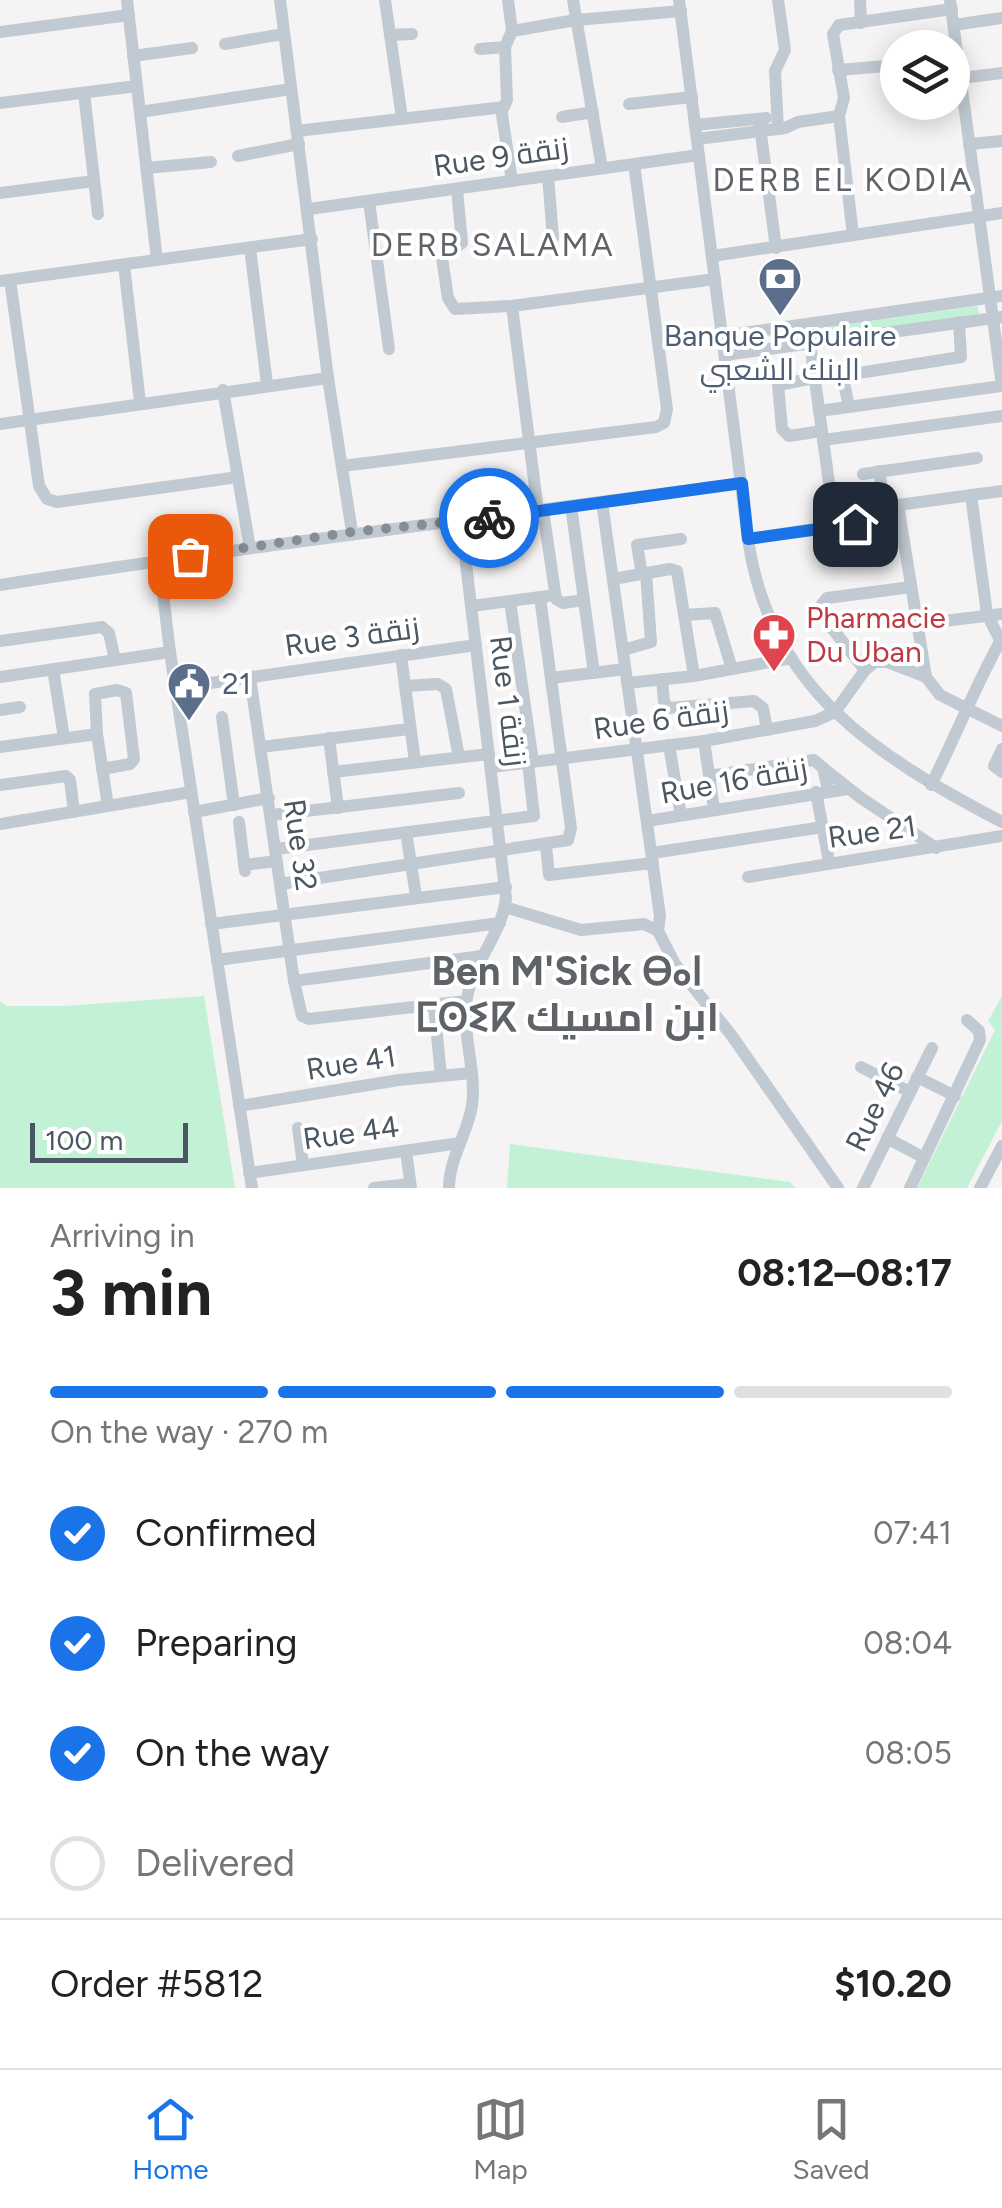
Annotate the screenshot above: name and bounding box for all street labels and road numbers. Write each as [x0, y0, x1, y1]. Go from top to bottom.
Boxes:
street label: Rue 9 زنقة [431, 129, 571, 184]
street label: Rue 3 زنقة [282, 609, 422, 664]
street label: Rue 1 زنقة [482, 633, 535, 768]
street label: Rue 6 زنقة [591, 692, 731, 747]
street label: Rue 16 زنقة [658, 749, 810, 812]
street label: Rue 32 [276, 797, 325, 893]
street label: Rue 21 [826, 807, 918, 856]
street label: Rue 41 [303, 1037, 398, 1088]
street label: Rue 46 [837, 1056, 912, 1158]
street label: Rue 44 [301, 1107, 401, 1158]

